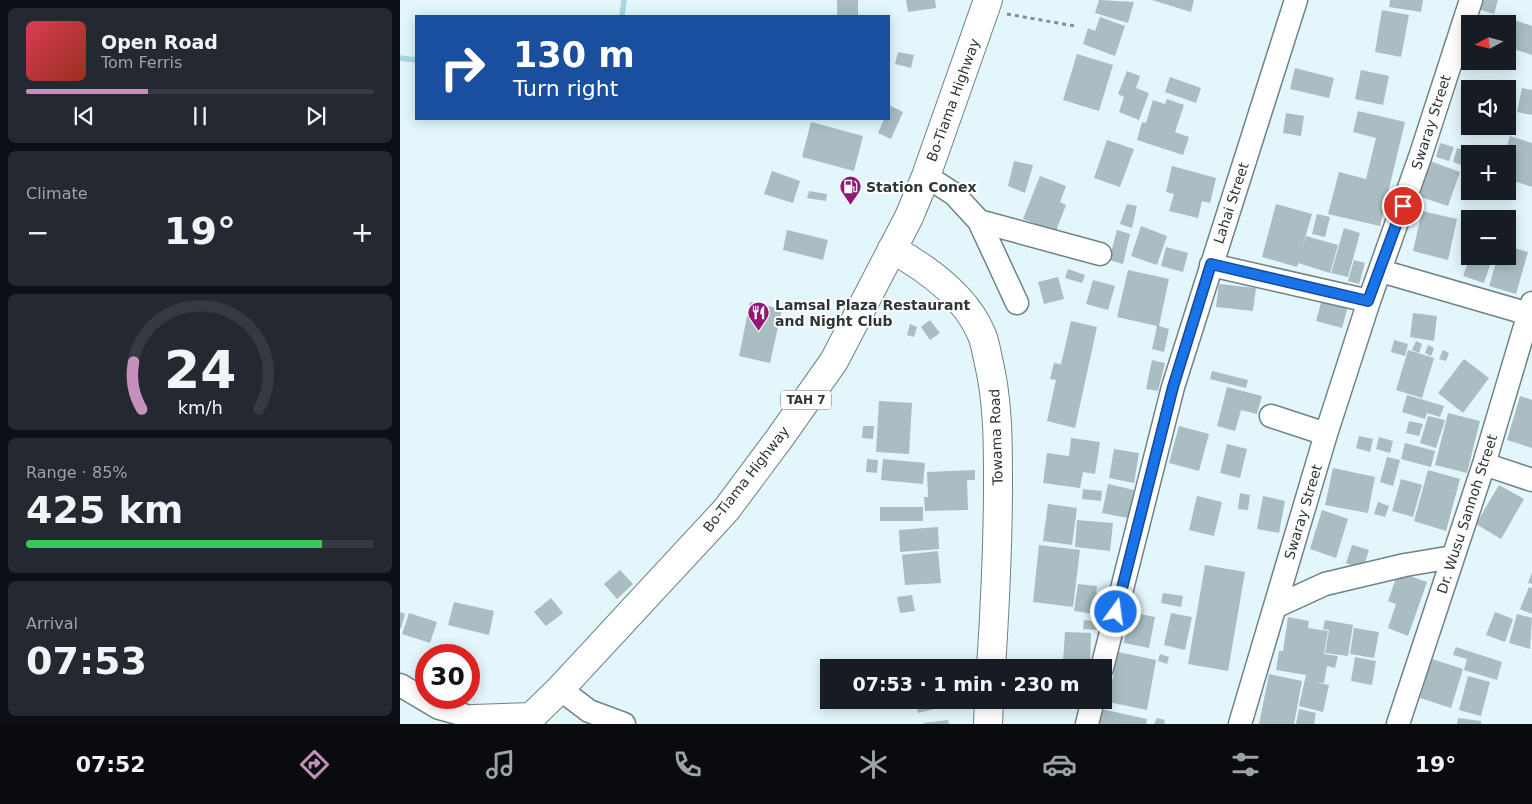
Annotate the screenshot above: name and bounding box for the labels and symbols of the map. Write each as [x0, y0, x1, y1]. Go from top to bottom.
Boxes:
north arrow [1461, 15, 1516, 70]
street label: Bo-Tiama Highway [923, 36, 983, 164]
street label: Swaray Street [1408, 72, 1454, 171]
street label: Lahai Street [1210, 160, 1252, 246]
fuel station icon: Station Conex [838, 175, 862, 206]
place label: Station Conex [866, 179, 977, 195]
pin [1382, 185, 1424, 227]
place label: Lamsal Plaza Restaurant and Night Club [775, 297, 970, 329]
restaurant icon: Lamsal Plaza Restaurant and Night Club [747, 301, 771, 332]
street label: Towama Road [986, 388, 1006, 487]
road number: TAH 7 [781, 390, 831, 410]
street label: Bo-Tiama Highway [700, 423, 792, 535]
street label: Dr. Wusu Sannoh Street [1434, 432, 1501, 596]
street label: Swaray Street [1281, 462, 1325, 561]
position arrow [1089, 585, 1141, 637]
speed limit sign: 30 [415, 644, 480, 709]

